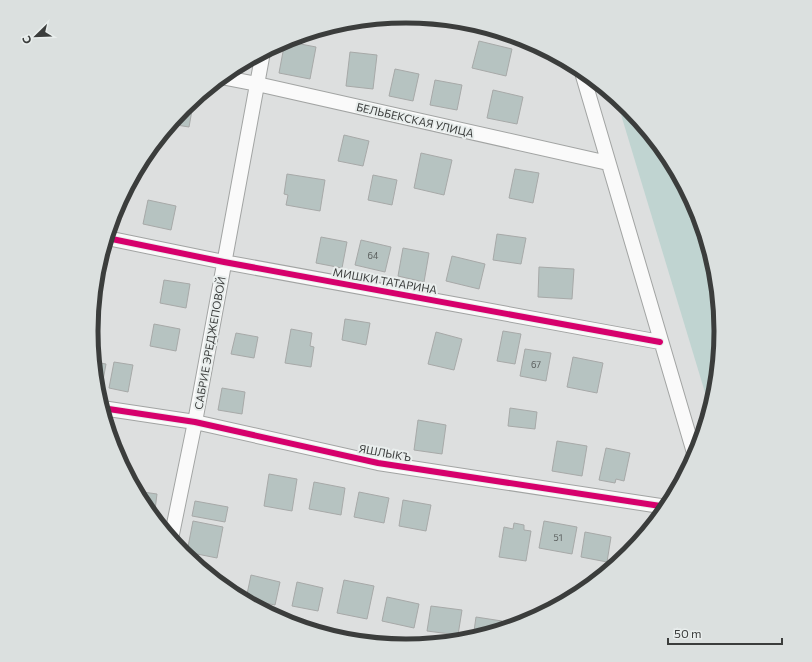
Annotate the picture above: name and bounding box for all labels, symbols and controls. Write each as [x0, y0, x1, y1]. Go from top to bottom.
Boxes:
north arrow [16, 16, 56, 56]
text: С [19, 34, 34, 46]
street label: БЕЛЬБЕКСКАЯ УЛИЦА [355, 100, 475, 139]
house number: 64 [368, 250, 379, 261]
street label: МИШКИ ТАТАРИНА [332, 265, 439, 296]
street label: САБРИЕ ЭРЕДЖЕПОВОЙ [190, 275, 228, 410]
house number: 67 [531, 359, 541, 370]
street label: ЯШЛЫКЪ [358, 441, 413, 464]
house number: 51 [553, 532, 563, 543]
scale bar [668, 620, 782, 646]
text: 50 m [674, 626, 702, 640]

